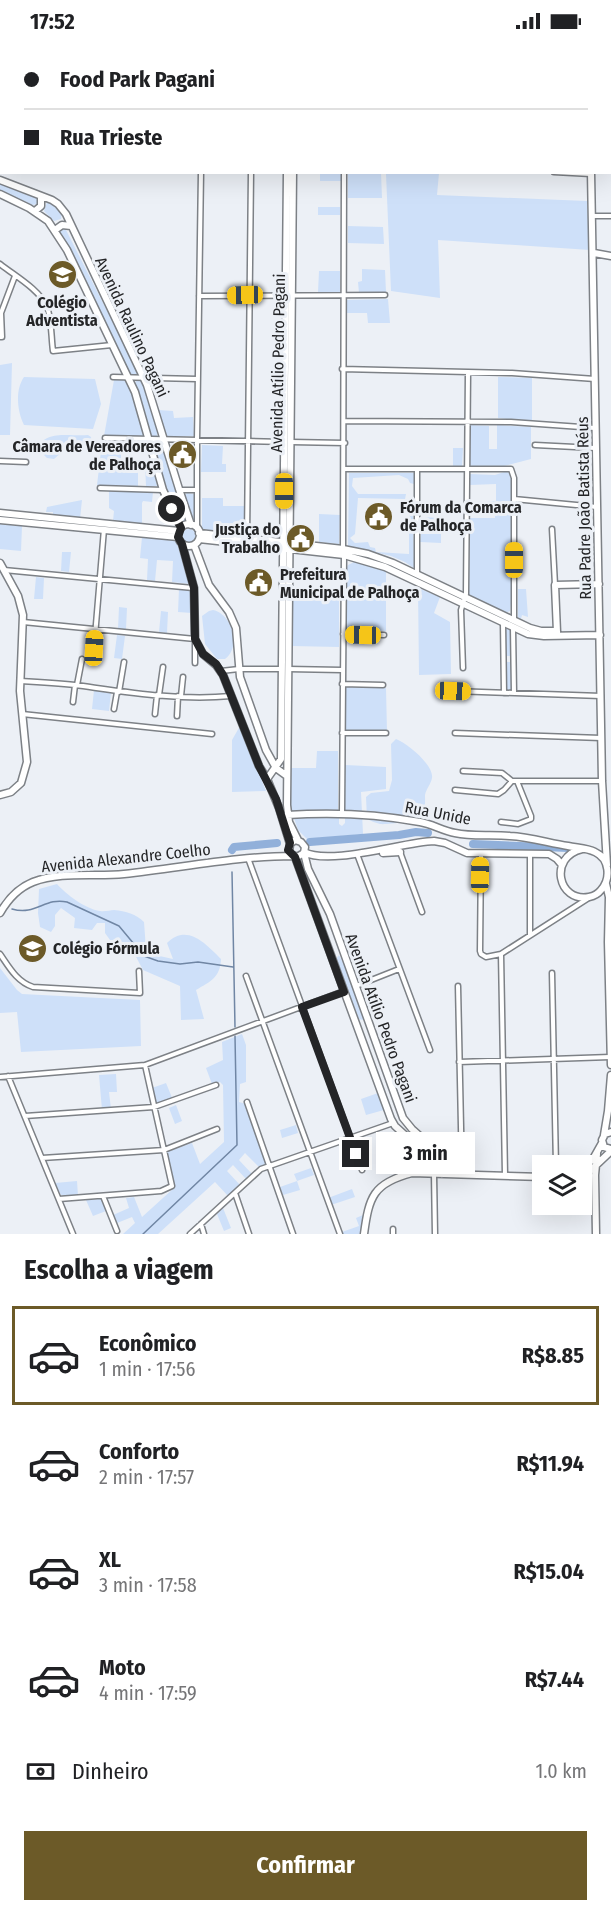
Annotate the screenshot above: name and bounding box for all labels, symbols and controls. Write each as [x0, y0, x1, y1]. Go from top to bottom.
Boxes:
text: 17:52 [30, 8, 75, 35]
text: Food Park Pagani [60, 66, 215, 93]
text: Rua Trieste [60, 124, 162, 151]
street label: Avenida Raulino Pagani [91, 254, 173, 400]
school or university icon: Colégio Adventista [46, 258, 78, 290]
street label: Avenida Atílio Pedro Pagani [267, 273, 289, 453]
car [227, 286, 263, 304]
place label: Colégio Adventista [25, 293, 98, 330]
street label: Rua Padre João Batista Réus [573, 416, 595, 600]
place label: Câmara de Vereadores de Palhoça [13, 437, 161, 475]
public building icon: Câmara de Vereadores de Palhoça [166, 439, 198, 471]
car [275, 473, 293, 509]
route start [158, 495, 185, 522]
place label: Fórum da Comarca de Palhoça [400, 498, 522, 536]
public building icon: Fórum da Comarca de Palhoça [363, 500, 395, 532]
place label: Justiça do Trabalho [214, 520, 280, 557]
public building icon: Justiça do Trabalho [285, 522, 317, 554]
car [505, 542, 523, 578]
place label: Prefeitura Municipal de Palhoça [280, 565, 420, 603]
public building icon: Prefeitura Municipal de Palhoça [243, 567, 275, 599]
car [345, 626, 381, 644]
car [84, 630, 104, 666]
car [435, 681, 471, 701]
street label: Rua Unide [403, 797, 473, 829]
street label: Avenida Alexandre Coelho [40, 840, 212, 876]
car [471, 857, 489, 893]
street label: Avenida Atílio Pedro Pagani [342, 931, 420, 1105]
school or university icon: Colégio Fórmula [16, 932, 48, 964]
place label: Colégio Fórmula [53, 939, 160, 958]
callout: 3 min [377, 1133, 476, 1175]
route end [342, 1140, 369, 1167]
text: 3 min [403, 1141, 448, 1165]
map controls [532, 1155, 592, 1215]
button: layers [532, 1155, 592, 1215]
text: Escolha a viagem [24, 1254, 214, 1286]
icon: car [27, 1329, 81, 1383]
text: Econômico [99, 1330, 197, 1357]
text: R$8.85 [522, 1342, 584, 1369]
text: 1 min · 17:56 [99, 1357, 195, 1381]
icon: car [27, 1437, 81, 1491]
text: Conforto [99, 1438, 179, 1465]
text: R$11.94 [516, 1450, 584, 1477]
text: 2 min · 17:57 [99, 1465, 194, 1489]
icon: car [27, 1545, 81, 1599]
text: XL [99, 1546, 121, 1573]
text: R$15.04 [514, 1558, 584, 1585]
text: 3 min · 17:58 [99, 1573, 197, 1597]
icon: car [27, 1653, 81, 1707]
text: Moto [99, 1654, 146, 1681]
text: R$7.44 [525, 1666, 584, 1693]
text: 4 min · 17:59 [99, 1681, 197, 1705]
icon: cash [24, 1755, 57, 1788]
text: Dinheiro [72, 1758, 149, 1785]
text: 1.0 km [535, 1759, 587, 1783]
button: Confirmar [24, 1831, 587, 1900]

